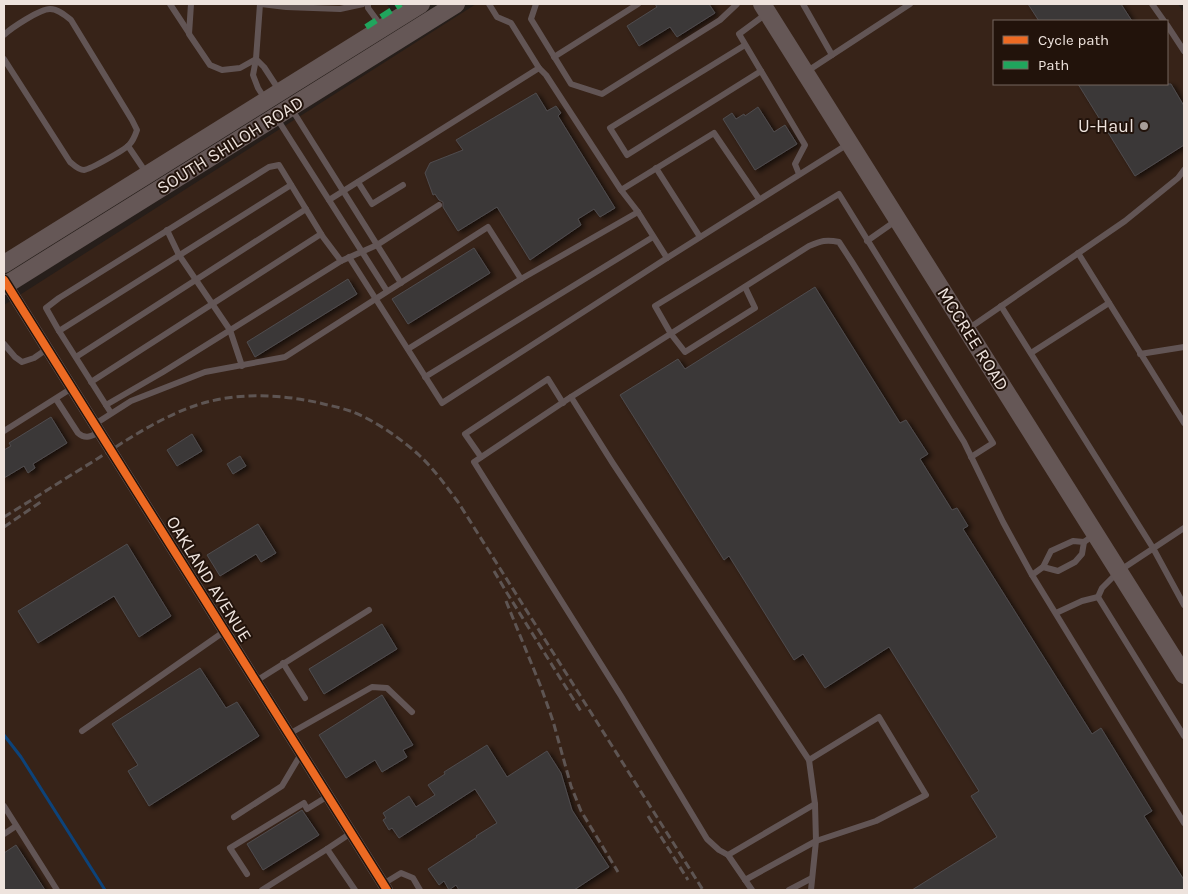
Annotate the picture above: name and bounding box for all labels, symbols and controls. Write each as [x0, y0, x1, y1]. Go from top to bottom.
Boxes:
legend [993, 20, 1168, 85]
text: Cycle path [1038, 31, 1109, 49]
text: Path [1038, 56, 1069, 74]
street label: SOUTH SHILOH ROAD [153, 91, 307, 199]
place label: U-Haul [1078, 115, 1134, 137]
marker: U-Haul [1138, 120, 1150, 132]
street label: MCCREE ROAD [932, 283, 1014, 395]
street label: OAKLAND AVENUE [161, 512, 257, 646]

